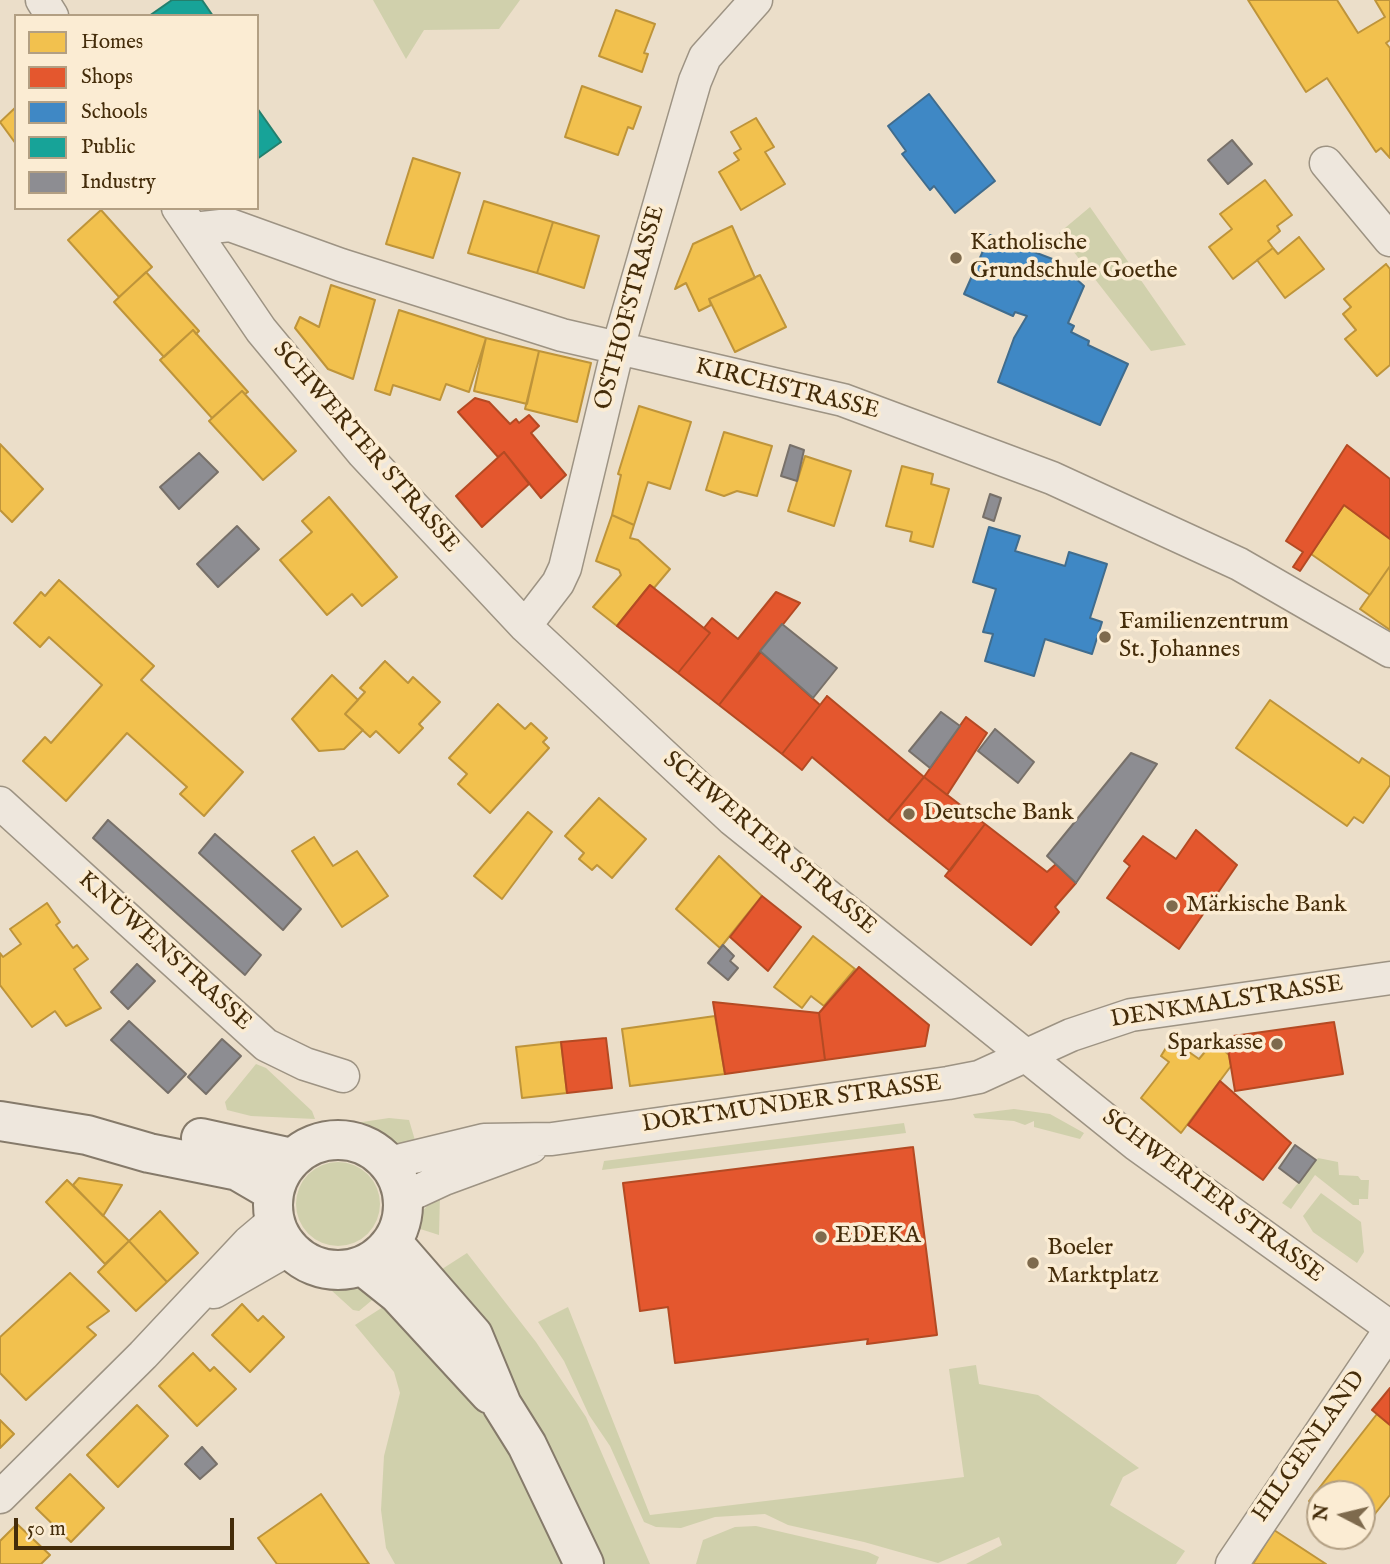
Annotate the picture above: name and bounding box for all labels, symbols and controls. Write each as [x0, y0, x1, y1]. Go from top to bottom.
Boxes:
legend [14, 14, 259, 210]
text: Homes [81, 29, 143, 56]
text: Shops [81, 64, 133, 91]
text: Schools [81, 99, 148, 126]
text: Public [81, 134, 135, 161]
text: Industry [81, 169, 156, 196]
street label: OSTHOFSTRASSE [590, 203, 672, 413]
place label: Katholische Grundschule Goethe [970, 230, 1177, 286]
marker: Katholische Grundschule Goethe [948, 250, 964, 266]
street label: SCHWERTER STRASSE [265, 337, 465, 559]
street label: KIRCHSTRASSE [692, 353, 882, 427]
place label: Familienzentrum St. Johannes [1119, 609, 1289, 665]
marker: Familienzentrum St. Johannes [1097, 629, 1113, 645]
street label: SCHWERTER STRASSE [656, 746, 882, 942]
place label: Deutsche Bank [923, 800, 1074, 828]
marker: Deutsche Bank [901, 806, 917, 822]
street label: KNÜWENSTRASSE [71, 866, 257, 1038]
place label: Märkische Bank [1186, 892, 1346, 920]
marker: Märkische Bank [1164, 898, 1180, 914]
street label: DENKMALSTRASSE [1109, 970, 1345, 1036]
place label: Sparkasse [1167, 1030, 1263, 1058]
marker: Sparkasse [1269, 1036, 1285, 1052]
street label: DORTMUNDER STRASSE [640, 1070, 944, 1140]
street label: SCHWERTER STRASSE [1095, 1104, 1329, 1290]
place label: EDEKA [835, 1223, 921, 1251]
marker: EDEKA [813, 1229, 829, 1245]
place label: Boeler Marktplatz [1047, 1235, 1159, 1291]
marker: Boeler Marktplatz [1025, 1255, 1041, 1271]
street label: HILGENLAND [1247, 1366, 1373, 1528]
north arrow [1306, 1480, 1376, 1550]
scale bar [18, 1504, 238, 1548]
text: 50 m [27, 1516, 66, 1543]

